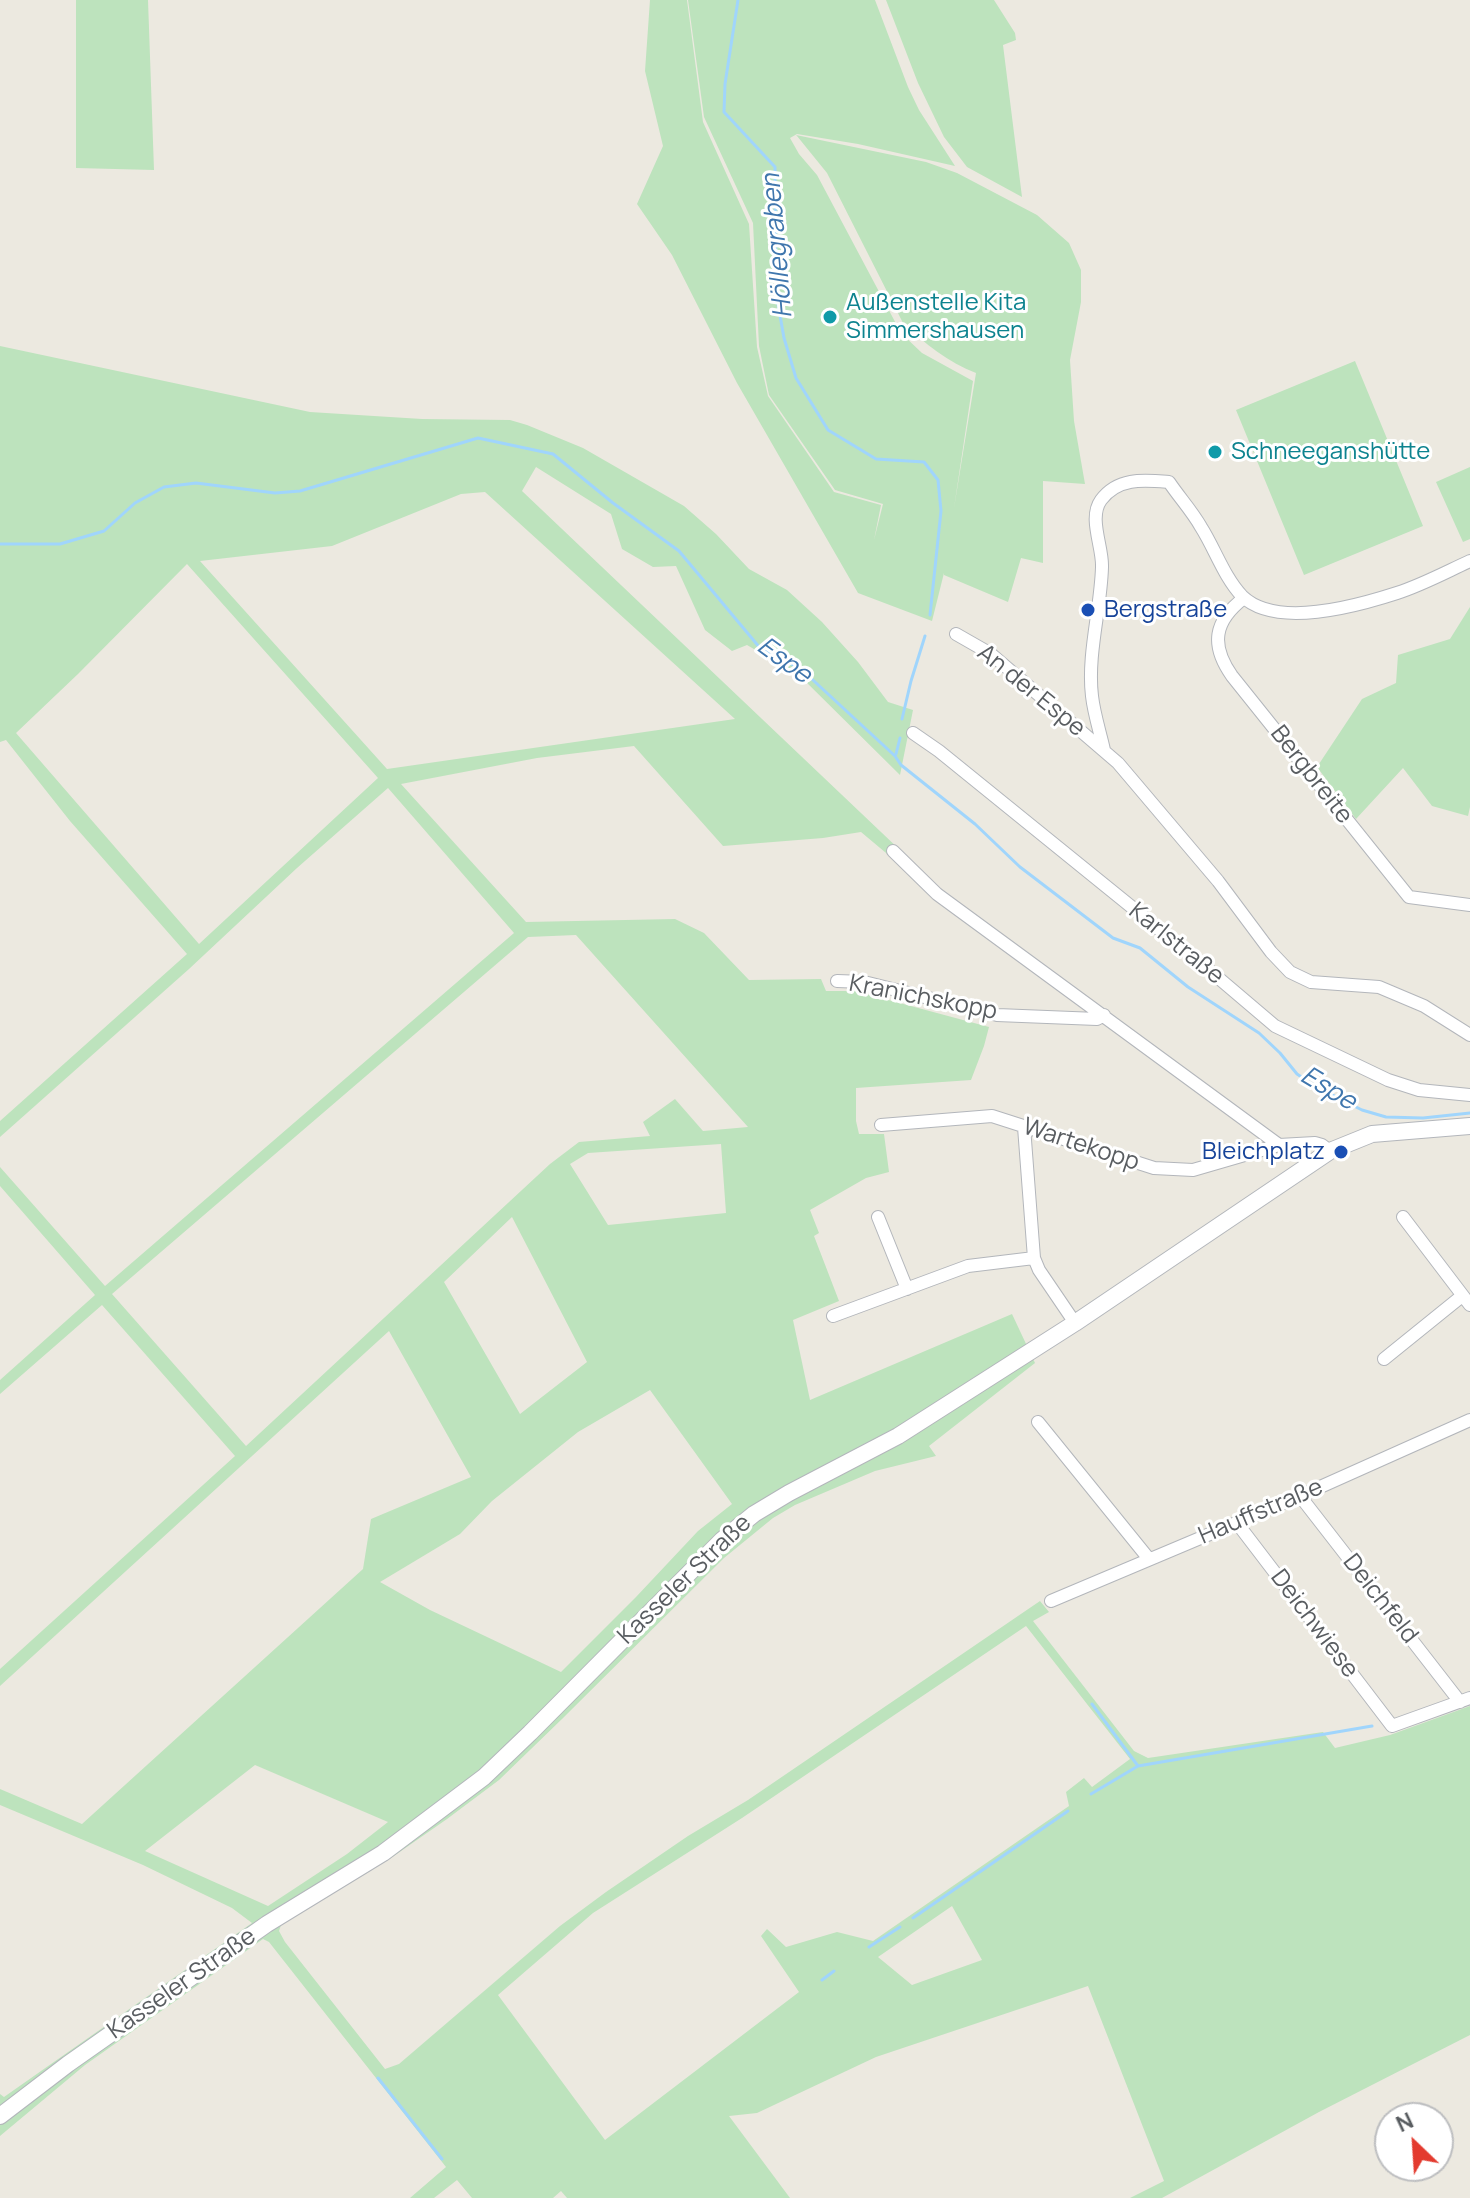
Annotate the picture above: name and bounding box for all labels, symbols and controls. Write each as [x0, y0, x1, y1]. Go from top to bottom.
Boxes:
water label: Höllegraben [756, 172, 800, 320]
place label: Außenstelle Kita Simmershausen [846, 289, 1026, 345]
marker: Außenstelle Kita Simmershausen [821, 308, 839, 326]
place label: Schneeganshütte [1231, 438, 1430, 466]
marker: Schneeganshütte [1206, 443, 1224, 461]
place label: Bergstraße [1104, 596, 1227, 624]
marker: Bergstraße [1079, 601, 1097, 619]
water label: Espe [751, 631, 817, 691]
street label: An der Espe [971, 639, 1091, 743]
street label: Bergbreite [1264, 720, 1358, 830]
street label: Karlstraße [1123, 897, 1229, 991]
street label: Kranichskopp [847, 970, 999, 1026]
water label: Espe [1295, 1060, 1361, 1118]
street label: Wartekopp [1019, 1113, 1143, 1177]
place label: Bleichplatz [1202, 1138, 1325, 1166]
marker: Bleichplatz [1332, 1143, 1350, 1161]
street label: Hauffstraße [1195, 1473, 1327, 1551]
street label: Kasseler Straße [612, 1509, 758, 1651]
street label: Deichfeld [1336, 1549, 1424, 1649]
street label: Deichwiese [1264, 1564, 1364, 1684]
street label: Kasseler Straße [102, 1922, 262, 2046]
north arrow [1374, 2102, 1454, 2182]
text: N [1391, 2105, 1418, 2139]

